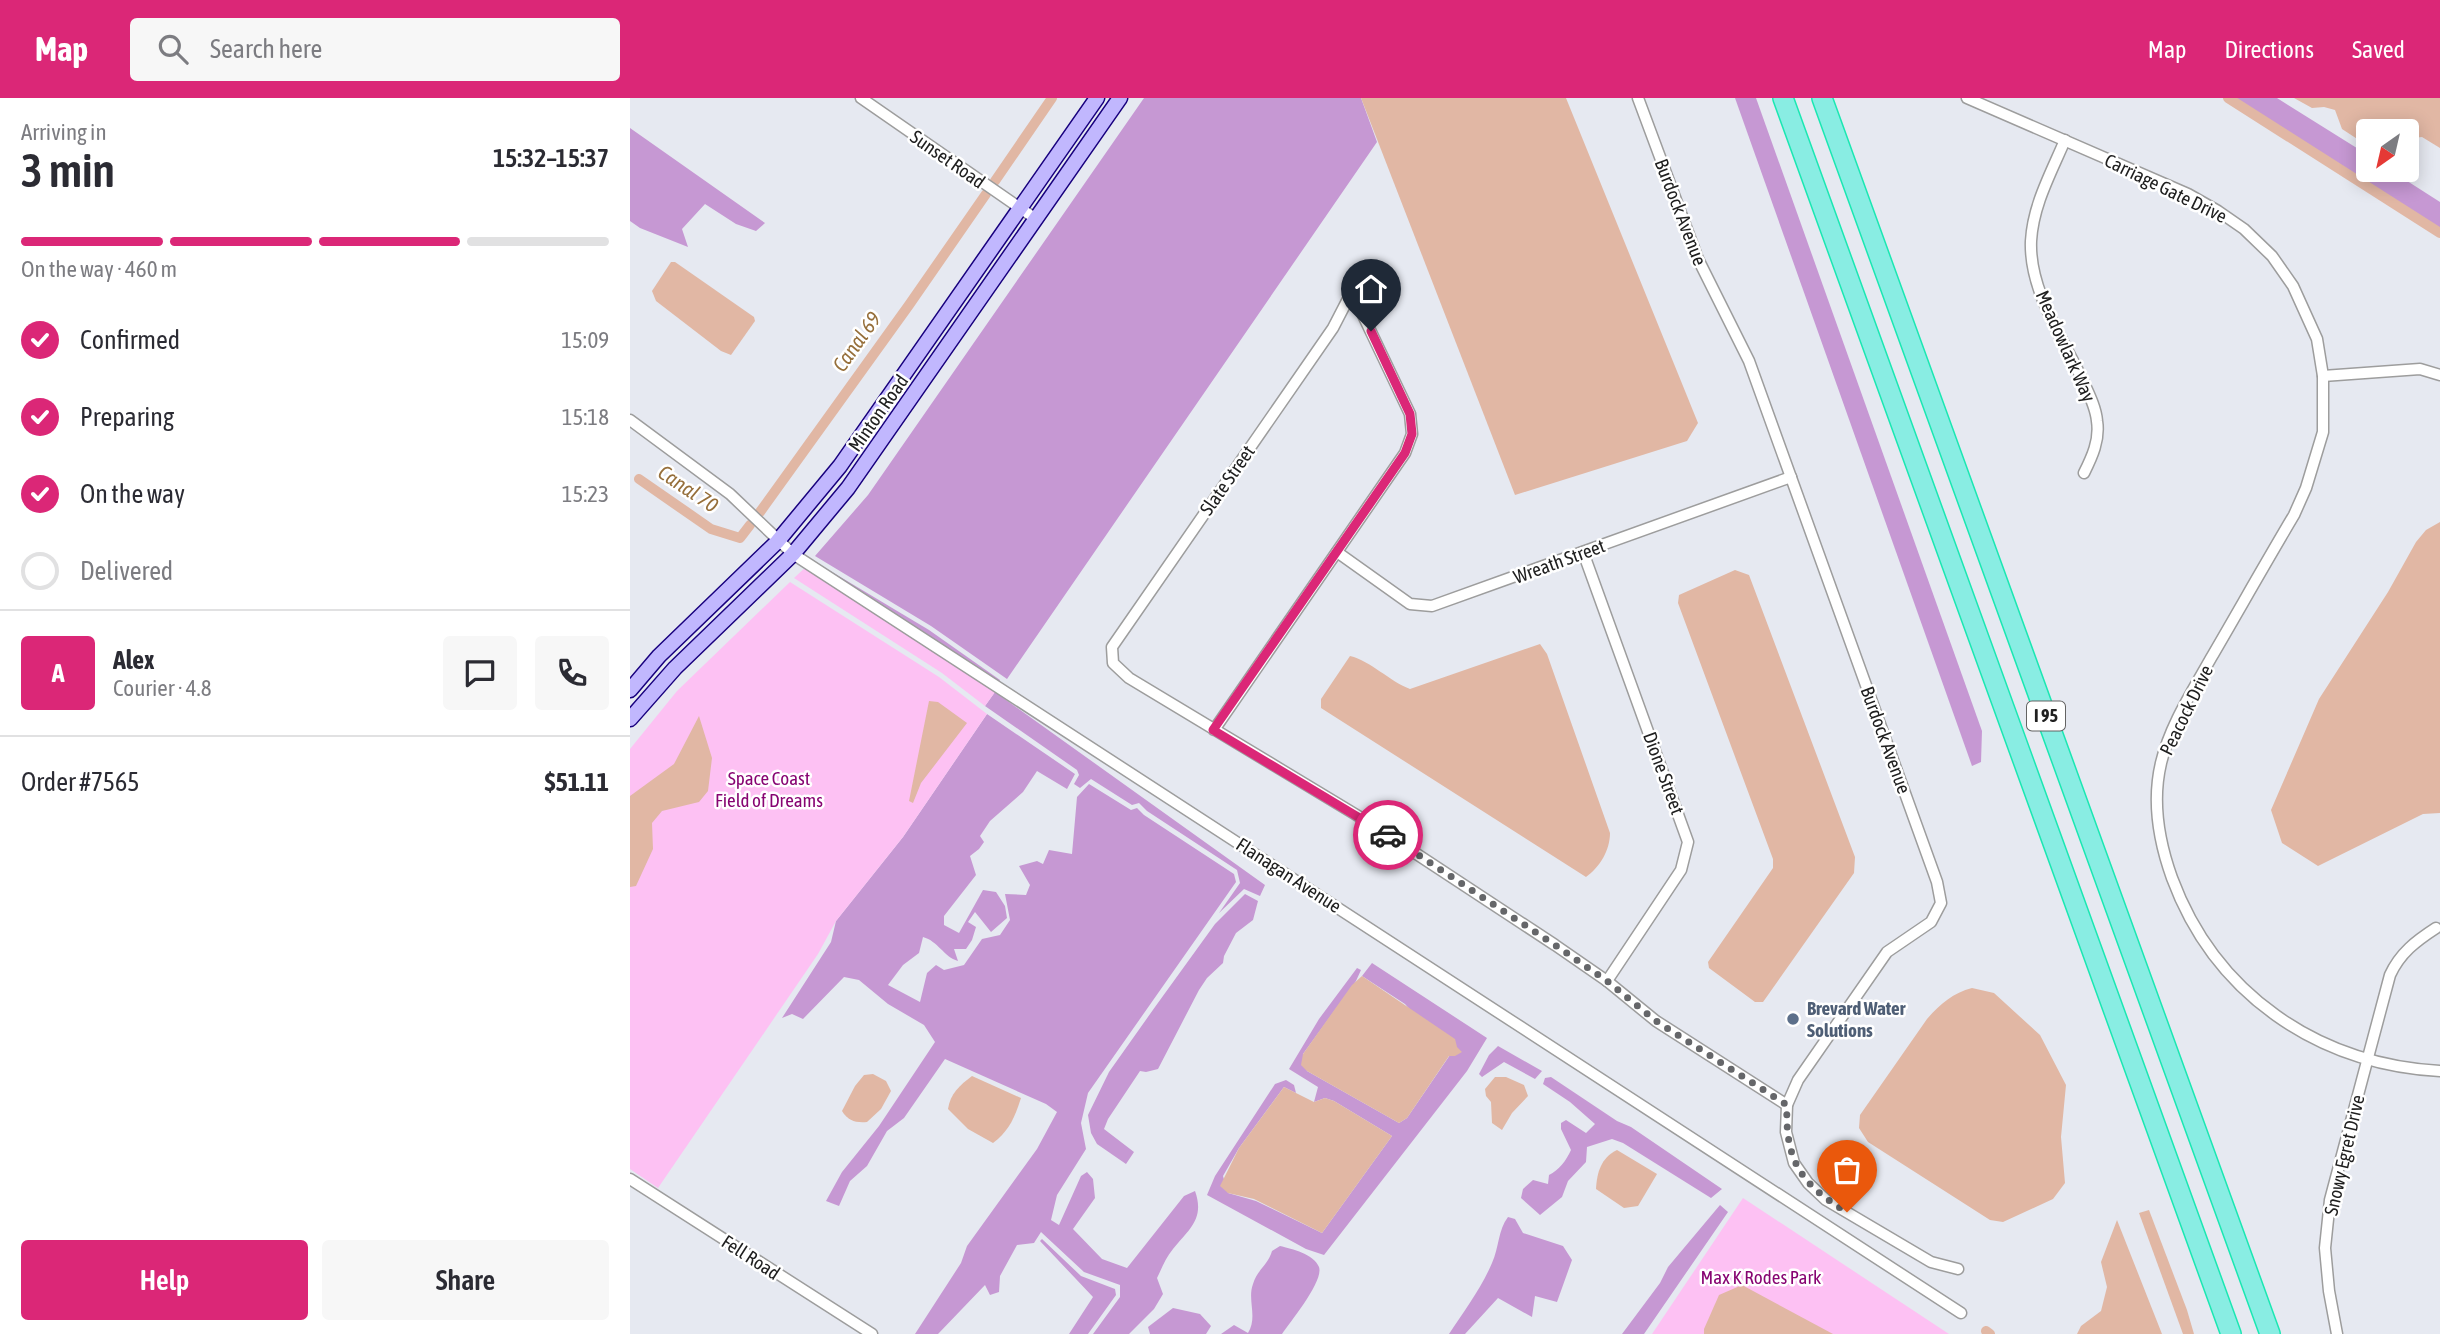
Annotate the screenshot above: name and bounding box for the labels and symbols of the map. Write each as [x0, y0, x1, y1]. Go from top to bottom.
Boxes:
north arrow [2356, 119, 2418, 182]
street label: Sunset Road [906, 125, 990, 193]
street label: Carriage Gate Drive [2101, 149, 2231, 227]
street label: Burdock Avenue [1651, 156, 1711, 268]
pin [1341, 259, 1401, 331]
street label: Meadowlark Way [2032, 287, 2100, 405]
water label: Canal 69 [827, 307, 885, 376]
street label: Minton Road [844, 370, 912, 456]
street label: Slate Street [1195, 441, 1259, 519]
water label: Canal 70 [654, 459, 723, 517]
street label: Wreath Street [1510, 534, 1608, 588]
street label: Peacock Drive [2155, 661, 2217, 759]
street label: Burdock Avenue [1856, 683, 1916, 797]
road number: I 95 [2027, 702, 2065, 730]
street label: Dione Street [1639, 729, 1689, 817]
park label: Space Coast Field of Dreams [715, 767, 823, 811]
courier [1353, 800, 1423, 870]
street label: Flanagan Avenue [1232, 833, 1346, 917]
place label: Brevard Water Solutions [1807, 997, 1906, 1041]
marker: Brevard Water Solutions [1785, 1011, 1801, 1027]
street label: Snowy Egret Drive [2319, 1093, 2369, 1217]
pin [1817, 1140, 1877, 1212]
street label: Fell Road [718, 1230, 784, 1284]
park label: Max K Rodes Park [1701, 1266, 1822, 1288]

